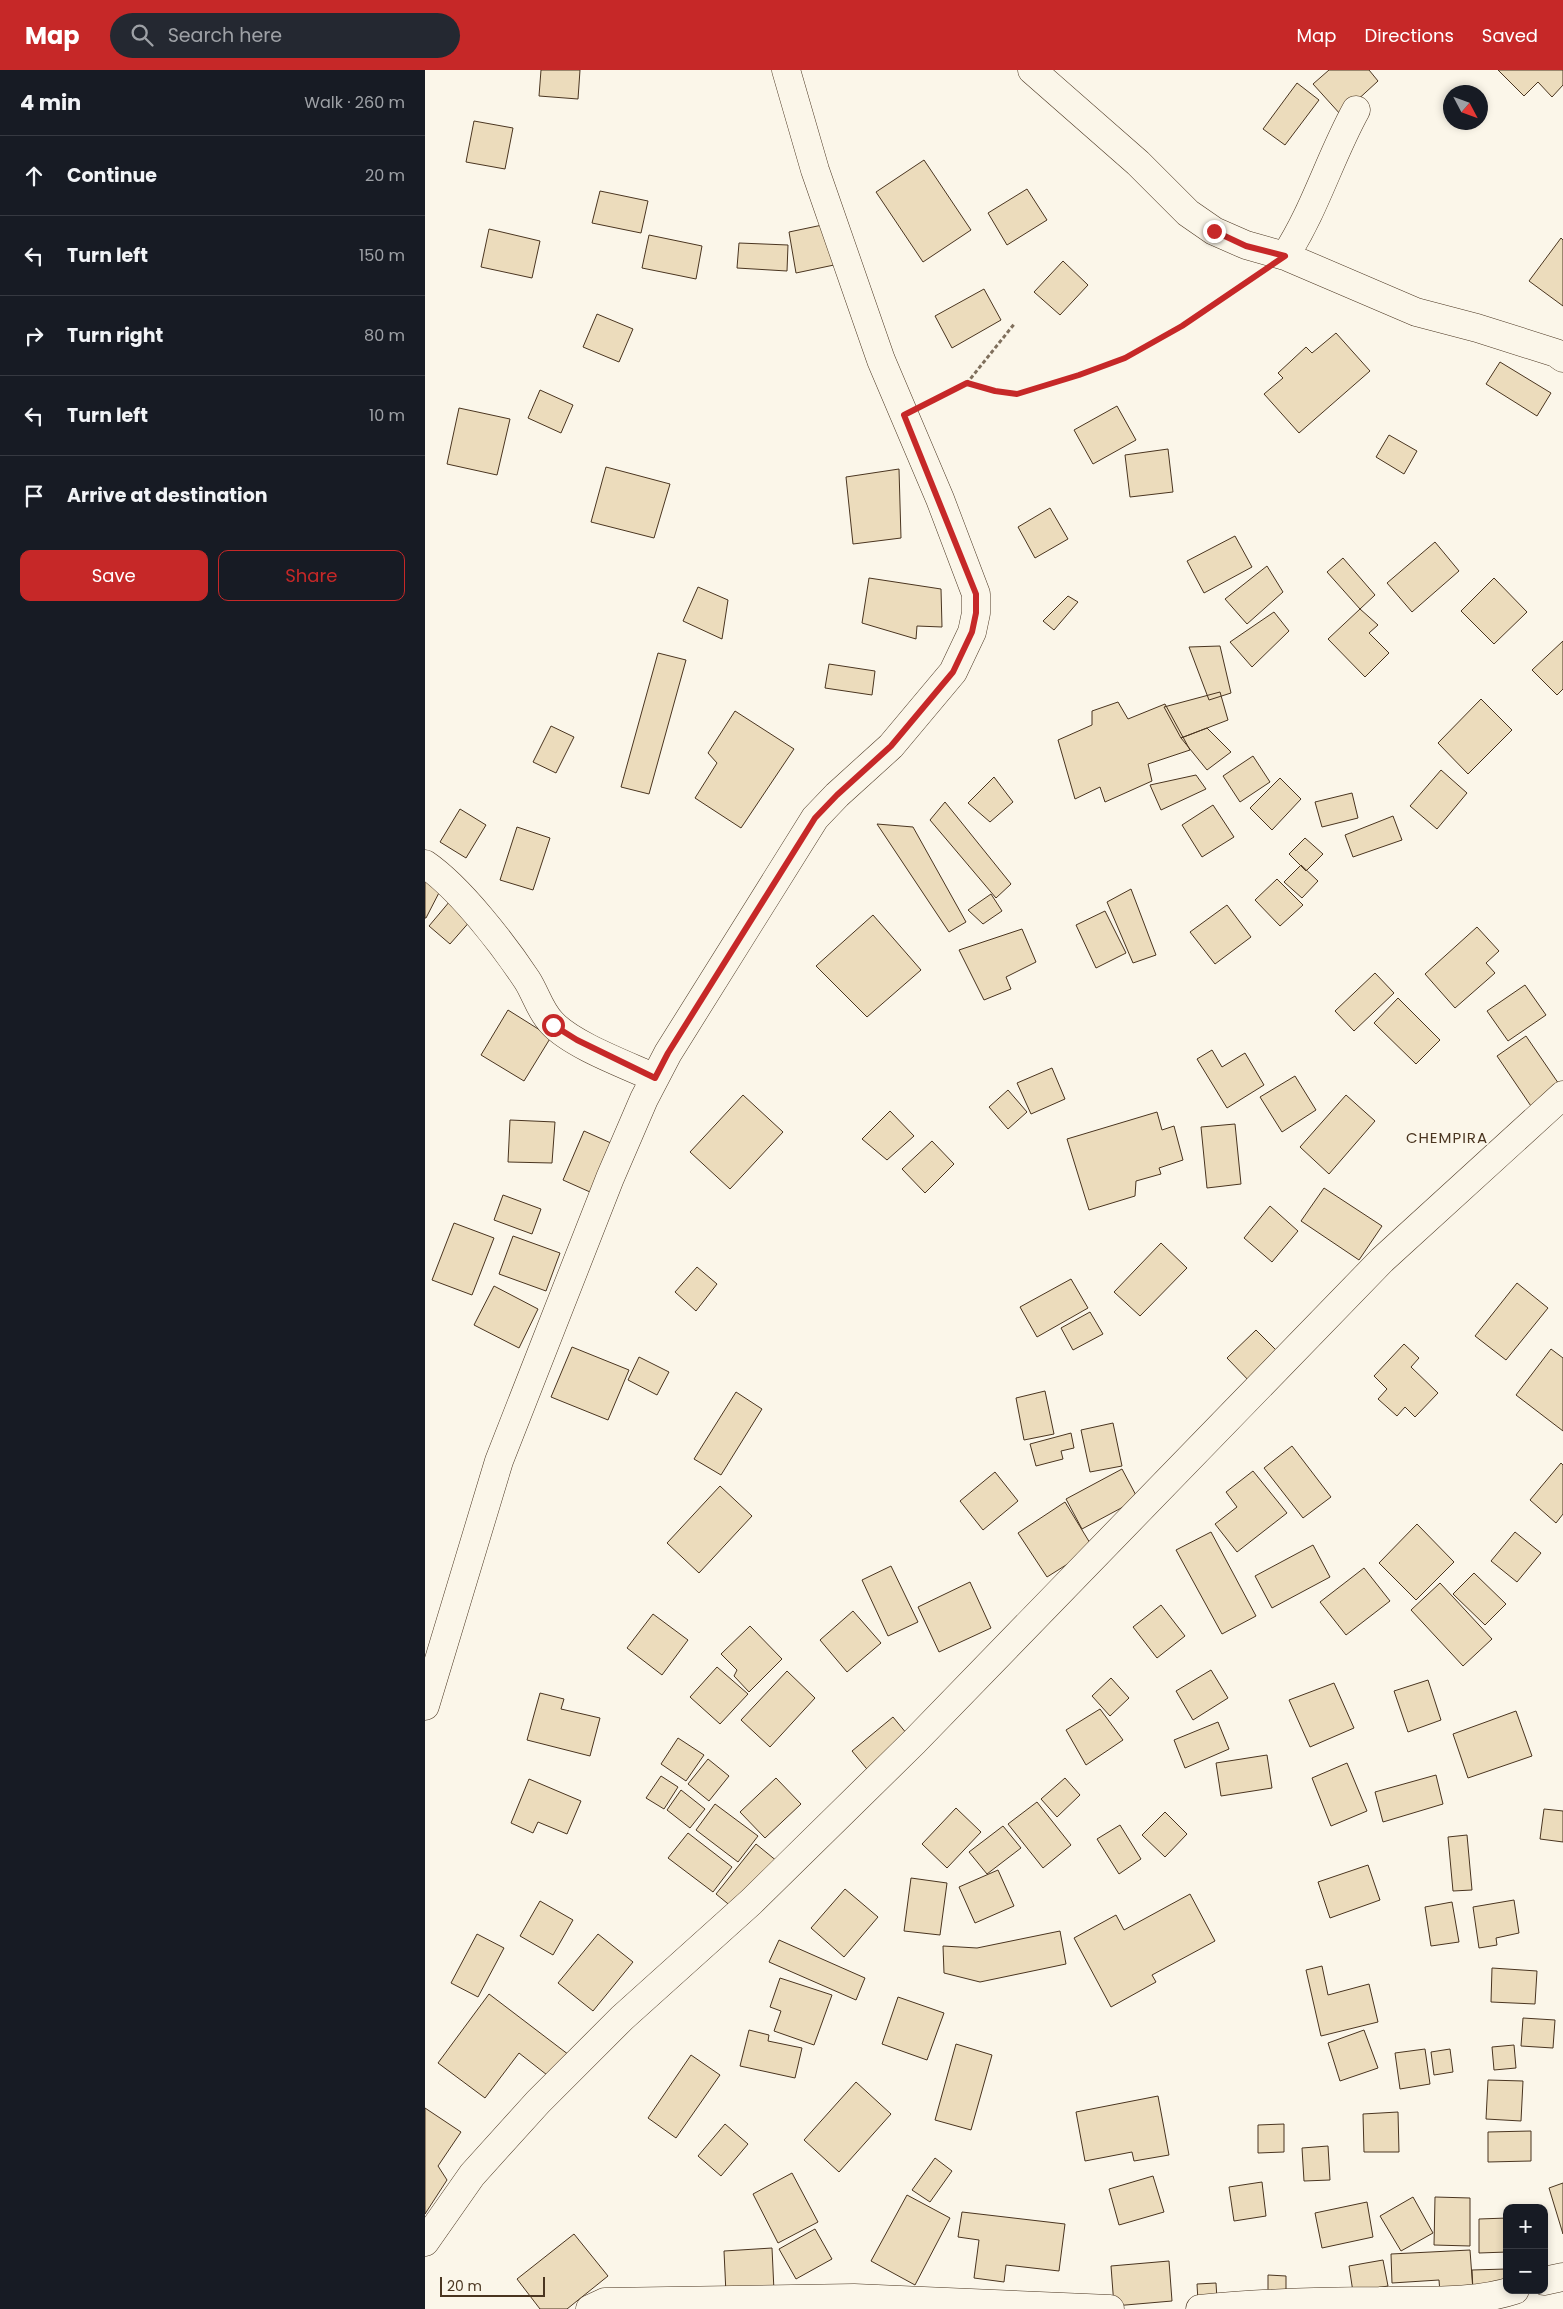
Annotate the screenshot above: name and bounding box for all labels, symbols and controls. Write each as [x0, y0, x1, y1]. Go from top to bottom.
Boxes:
search box [110, 13, 460, 58]
text: Map [25, 19, 80, 52]
icon: search [128, 21, 156, 49]
text: Search here [168, 22, 282, 49]
text: Map [1297, 23, 1336, 48]
text: Directions [1364, 23, 1454, 48]
text: Saved [1482, 23, 1538, 48]
north arrow [1443, 85, 1488, 130]
text: 4 min [20, 88, 81, 117]
text: Walk · 260 m [304, 91, 405, 114]
icon: ahead [20, 162, 48, 190]
text: Continue [67, 162, 157, 189]
text: 20 m [365, 164, 405, 187]
route end [1203, 220, 1226, 243]
icon: left [20, 242, 48, 270]
text: Turn left [67, 242, 148, 269]
text: 150 m [359, 244, 405, 267]
icon: right [20, 322, 48, 350]
text: Turn right [67, 322, 163, 349]
text: 80 m [364, 324, 405, 347]
icon: left [20, 402, 48, 430]
text: Turn left [67, 402, 148, 429]
text: 10 m [369, 404, 405, 427]
icon: arrive [20, 482, 48, 510]
text: Arrive at destination [67, 482, 268, 509]
button: Save [20, 550, 208, 601]
button: Share [218, 550, 405, 601]
route start [542, 1014, 565, 1037]
district label: CHEMPIRA [1406, 1127, 1488, 1148]
map controls [1503, 2204, 1548, 2294]
button: + [1503, 2204, 1548, 2249]
button: − [1503, 2249, 1548, 2294]
scale bar [440, 2274, 545, 2297]
text: 20 m [447, 2276, 482, 2296]

